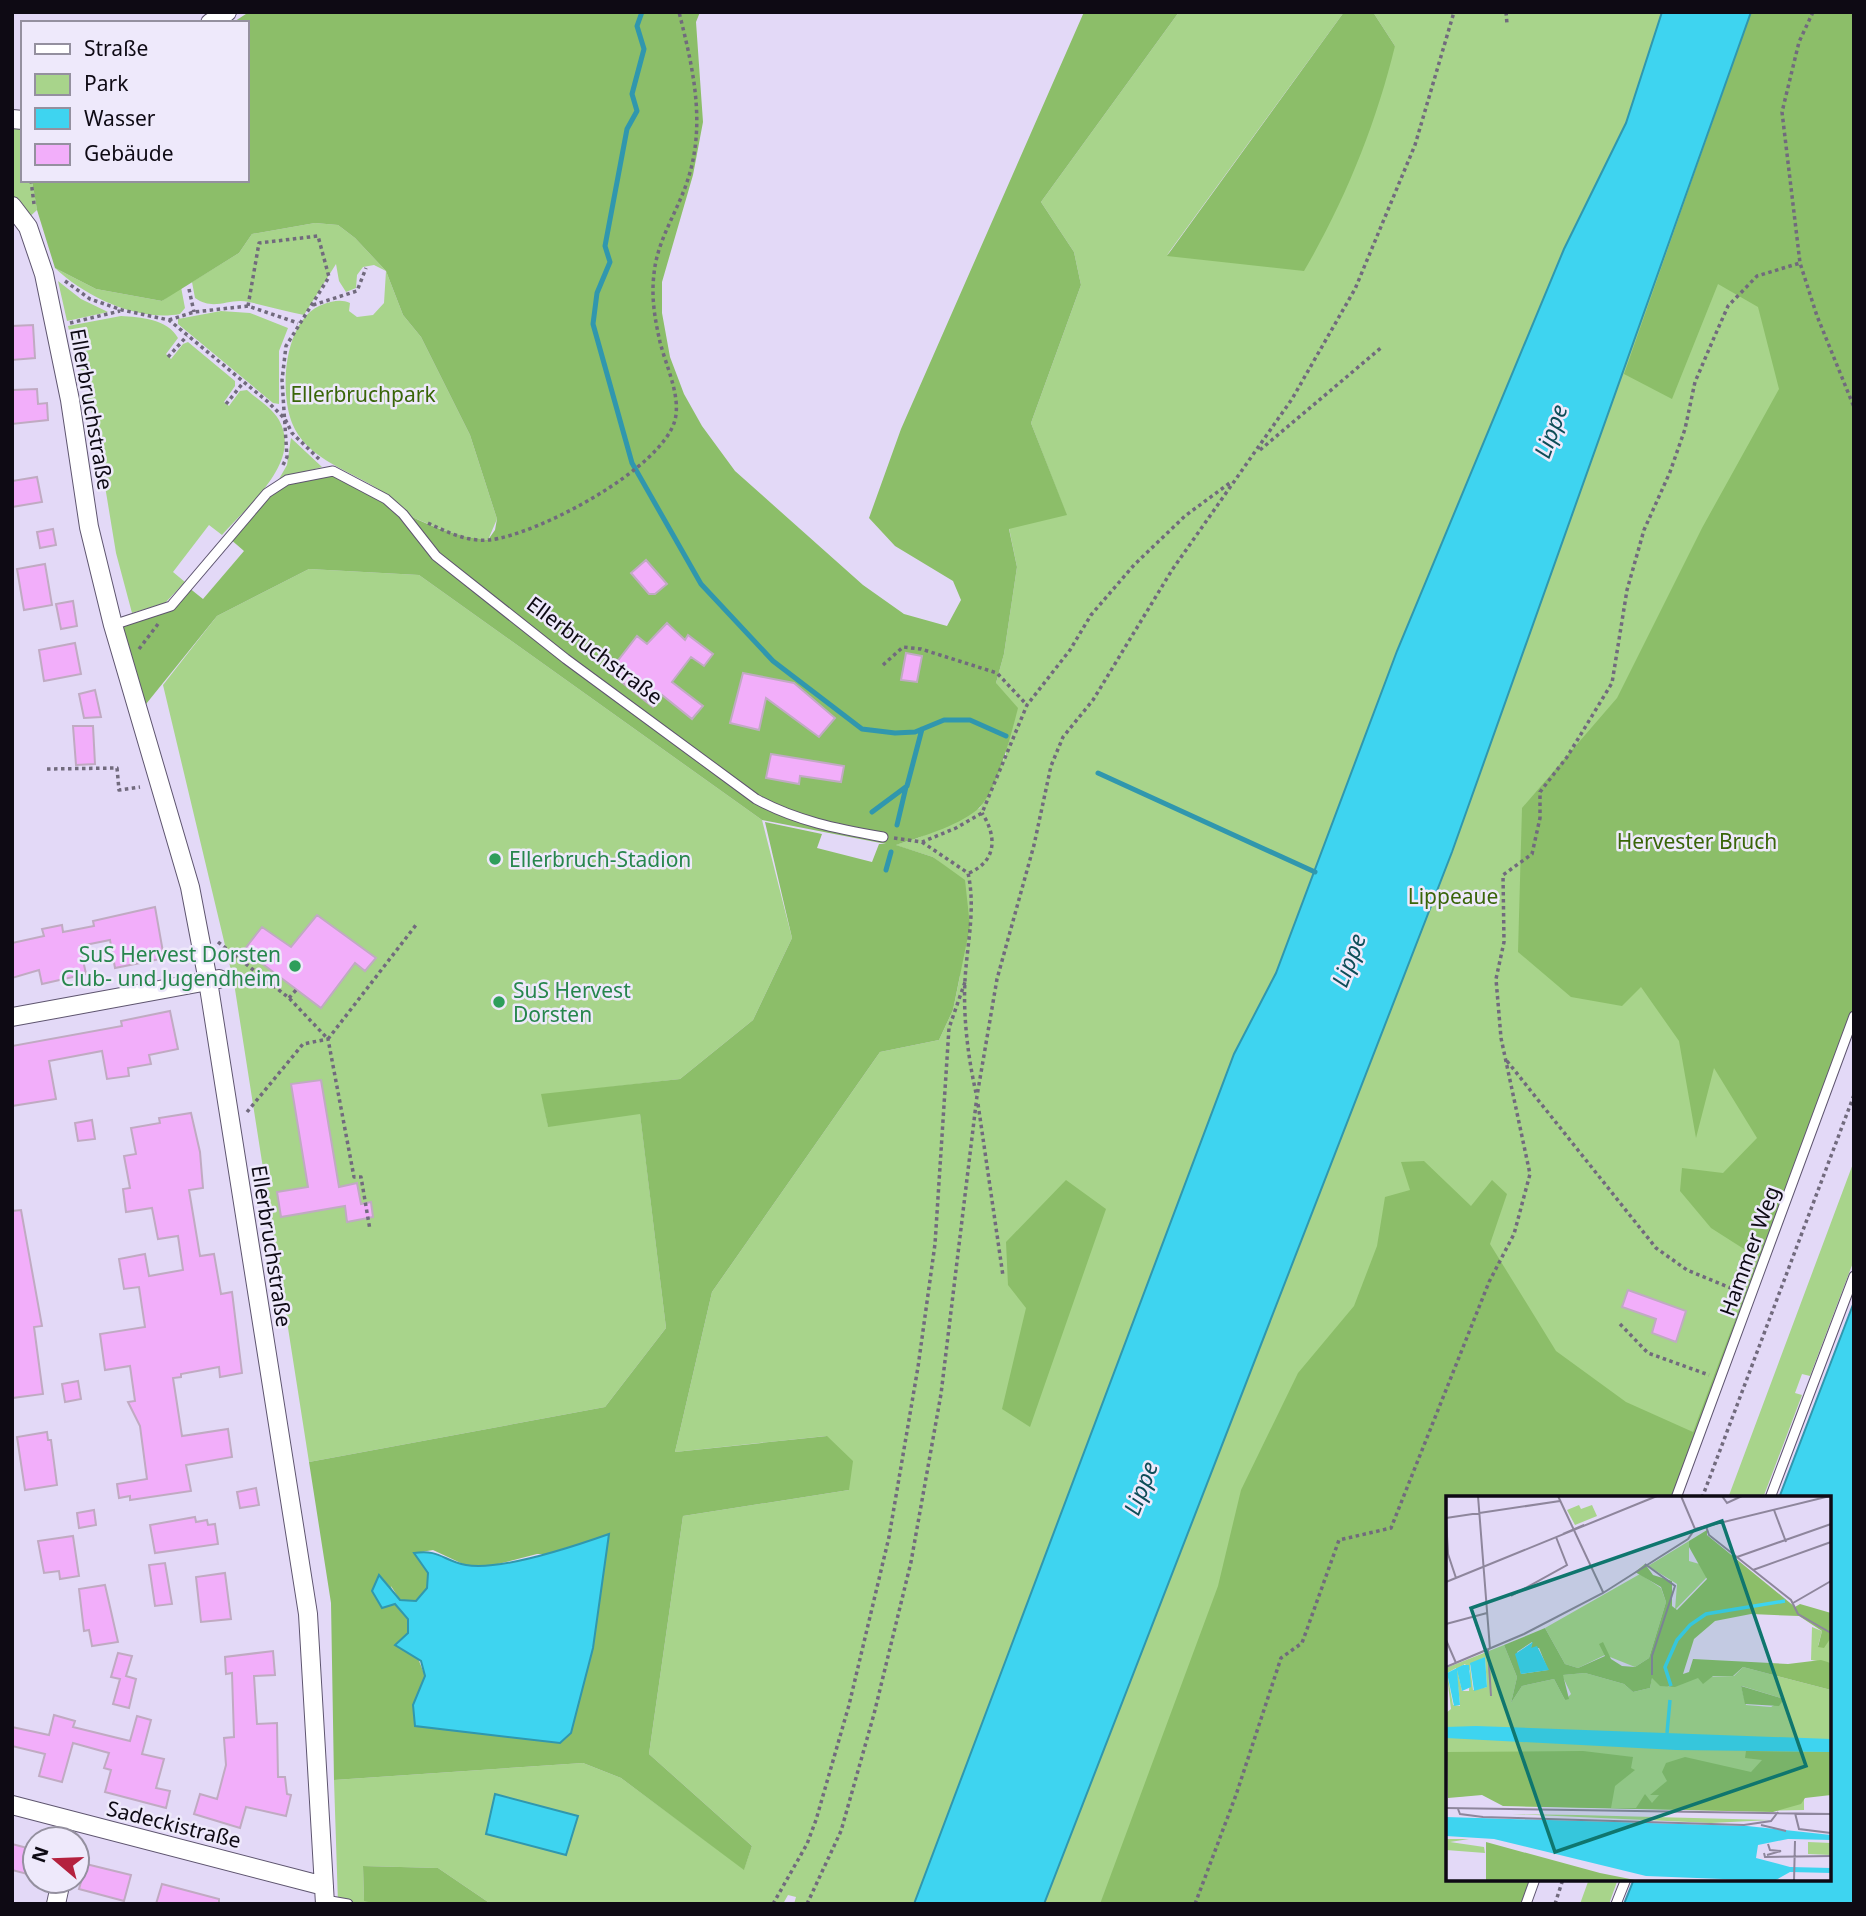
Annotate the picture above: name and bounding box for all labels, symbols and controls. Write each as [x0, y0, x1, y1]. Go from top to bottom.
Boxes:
legend [21, 21, 248, 182]
text: Straße [84, 34, 148, 62]
text: Park [84, 69, 129, 97]
text: Wasser [84, 104, 156, 132]
text: Gebäude [84, 139, 174, 167]
street label: Ellerbruchstraße [64, 326, 120, 492]
park label: Ellerbruchpark [290, 380, 436, 408]
water label: Lippe [1526, 400, 1574, 462]
street label: Ellerbruchstraße [521, 590, 669, 710]
park label: Hervester Bruch [1617, 827, 1777, 855]
place label: Ellerbruch-Stadion [509, 845, 691, 873]
marker: Ellerbruch-Stadion [487, 851, 503, 867]
park label: Lippeaue [1408, 882, 1498, 910]
water label: Lippe [1323, 929, 1373, 991]
place label: SuS Hervest Dorsten Club- und Jugendheim [61, 940, 281, 992]
marker: SuS Hervest Dorsten Club- und Jugendheim [287, 958, 303, 974]
place label: SuS Hervest Dorsten [513, 976, 631, 1028]
marker: SuS Hervest Dorsten [491, 994, 507, 1010]
street label: Ellerbruchstraße [245, 1163, 299, 1329]
street label: Hammer Weg [1713, 1182, 1785, 1320]
water label: Lippe [1115, 1457, 1165, 1519]
inset map [1446, 1496, 1831, 1881]
street label: Sadeckistraße [104, 1794, 244, 1854]
north arrow [21, 1825, 91, 1895]
text: N [25, 1843, 55, 1866]

